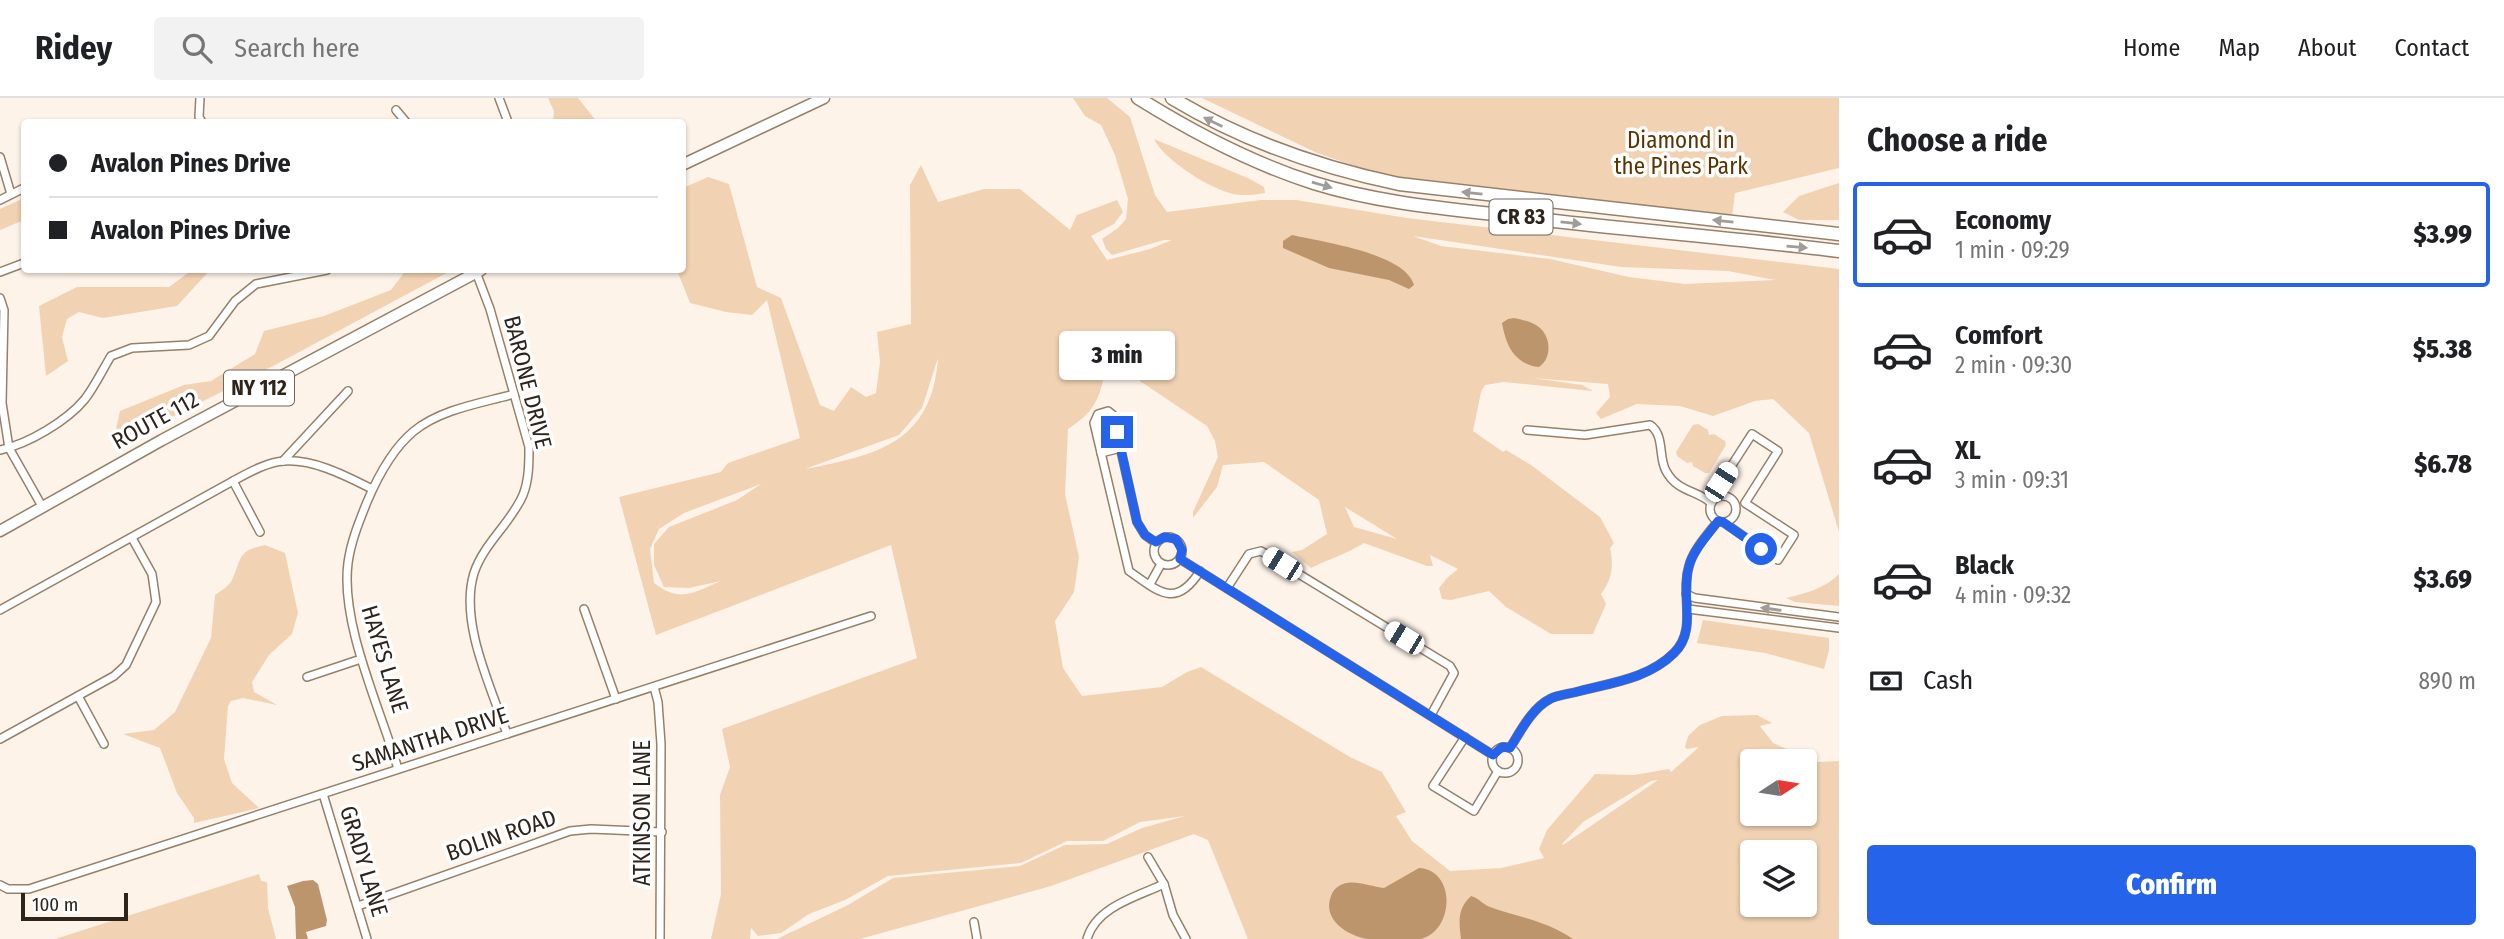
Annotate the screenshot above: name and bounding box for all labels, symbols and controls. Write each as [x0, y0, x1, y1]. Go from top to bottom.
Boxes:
search box [154, 17, 644, 80]
text: Ridey [35, 28, 112, 68]
icon: search [178, 29, 216, 67]
text: Search here [234, 33, 360, 64]
text: Home [2123, 34, 2180, 62]
text: Map [2218, 34, 2260, 62]
text: About [2298, 34, 2356, 62]
text: Contact [2394, 34, 2469, 62]
one-way arrow [1203, 116, 1223, 127]
text: Choose a ride [1867, 121, 2048, 159]
park label: Diamond in the Pines Park [1614, 126, 1748, 180]
text: Avalon Pines Drive [91, 148, 291, 179]
one-way arrow [1311, 180, 1333, 191]
one-way arrow [1461, 187, 1483, 198]
road number: CR 83 [1490, 200, 1552, 234]
icon: car [1871, 203, 1934, 266]
text: Economy [1955, 205, 2051, 236]
text: Avalon Pines Drive [91, 215, 291, 246]
one-way arrow [1711, 215, 1733, 226]
one-way arrow [1560, 218, 1582, 229]
text: $3.99 [2413, 219, 2472, 250]
text: 1 min · 09:29 [1955, 236, 2070, 264]
one-way arrow [1786, 242, 1808, 253]
street label: BARONE DRIVE [498, 313, 558, 451]
icon: car [1871, 318, 1934, 381]
text: Comfort [1955, 320, 2043, 351]
callout: 3 min [1059, 330, 1175, 380]
text: $5.38 [2413, 334, 2472, 365]
text: 3 min [1091, 341, 1143, 369]
text: 2 min · 09:30 [1955, 351, 2072, 379]
road number: NY 112 [224, 370, 294, 406]
street label: ROUTE 112 [107, 385, 203, 455]
route end [1101, 416, 1133, 448]
icon: car [1871, 433, 1934, 496]
text: XL [1955, 435, 1981, 466]
text: $6.78 [2414, 449, 2472, 480]
car [1701, 459, 1742, 505]
text: 3 min · 09:31 [1955, 466, 2069, 494]
route start [1745, 533, 1777, 565]
car [1259, 544, 1306, 584]
icon: car [1871, 548, 1934, 611]
text: Black [1955, 550, 2014, 581]
text: $3.69 [2413, 564, 2472, 595]
text: 4 min · 09:32 [1955, 581, 2071, 609]
street label: HAYES LANE [355, 602, 415, 716]
one-way arrow [1760, 603, 1782, 614]
car [1381, 618, 1428, 658]
icon: cash [1867, 662, 1905, 700]
text: Cash [1923, 665, 1973, 696]
text: 890 m [2419, 667, 2476, 695]
street label: SAMANTHA DRIVE [348, 701, 512, 777]
street label: ATKINSON LANE [628, 740, 656, 886]
north arrow [1740, 749, 1816, 826]
map controls [1740, 749, 1817, 917]
street label: GRADY LANE [334, 802, 394, 920]
street label: BOLIN ROAD [442, 803, 560, 867]
button: layers [1740, 840, 1817, 917]
button: Confirm [1867, 845, 2476, 925]
scale bar [21, 890, 128, 922]
text: 100 m [32, 893, 78, 916]

